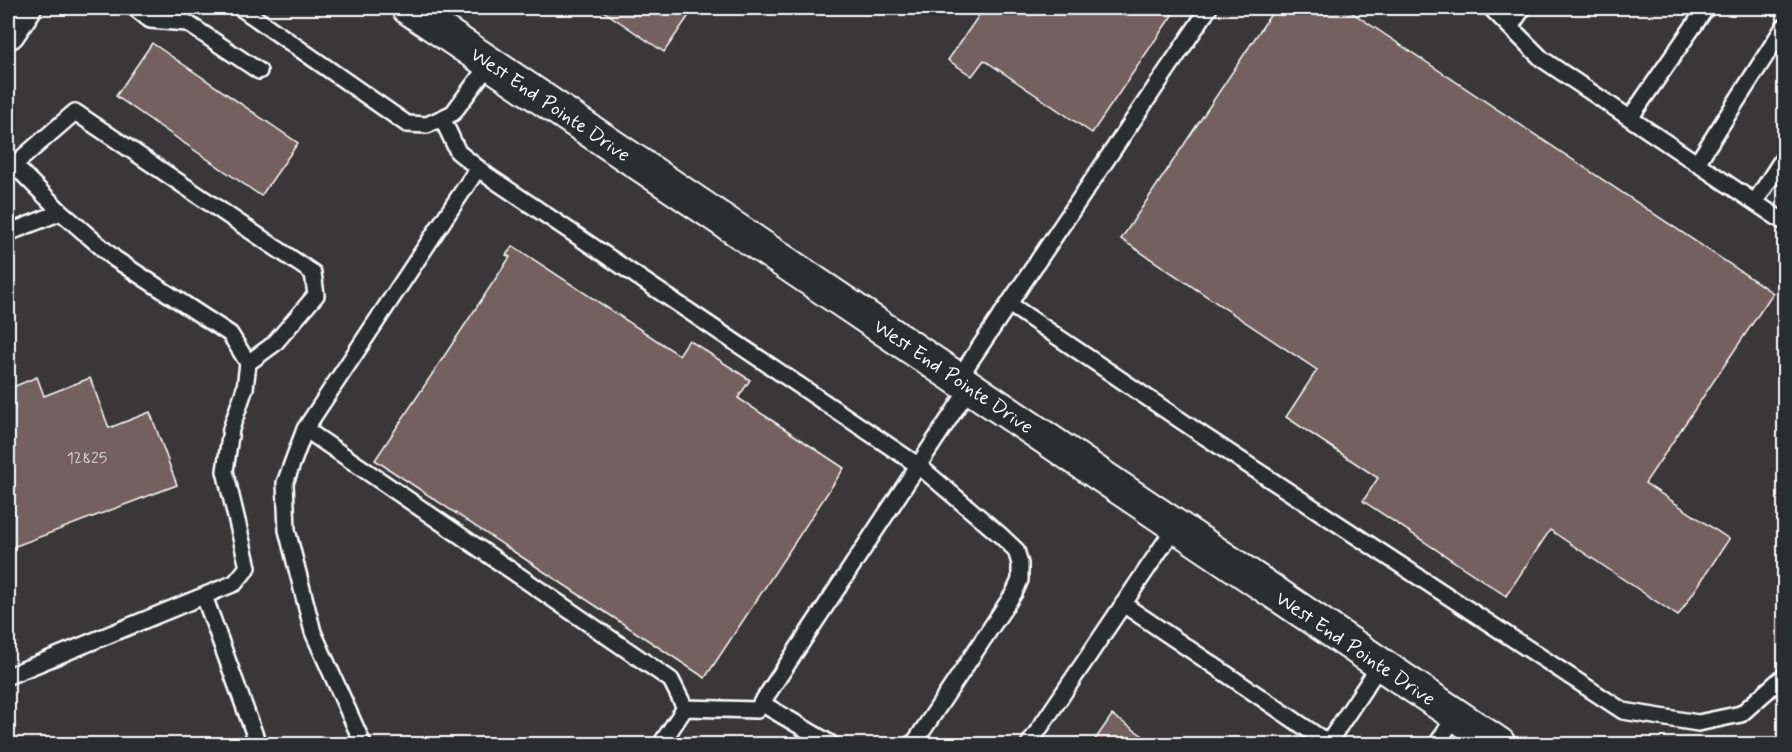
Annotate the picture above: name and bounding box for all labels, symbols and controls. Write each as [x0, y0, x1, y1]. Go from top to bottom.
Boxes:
street label: West End Pointe Drive [465, 42, 635, 169]
street label: West End Pointe Drive [868, 314, 1038, 441]
house number: 12825 [67, 448, 107, 469]
street label: West End Pointe Drive [1270, 586, 1440, 713]

